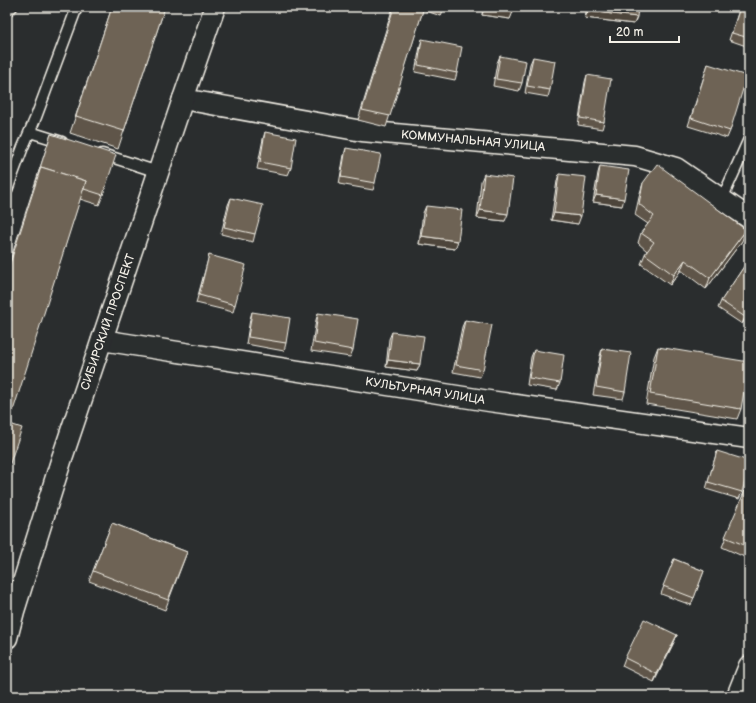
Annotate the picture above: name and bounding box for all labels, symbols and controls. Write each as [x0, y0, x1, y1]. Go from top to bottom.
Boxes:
scale bar [610, 18, 679, 44]
text: 20 m [616, 25, 643, 40]
street label: КОММУНАЛЬНАЯ УЛИЦА [400, 127, 546, 155]
street label: СИБИРСКИЙ ПРОСПЕКТ [78, 252, 138, 392]
street label: КУЛЬТУРНАЯ УЛИЦА [364, 374, 487, 408]

